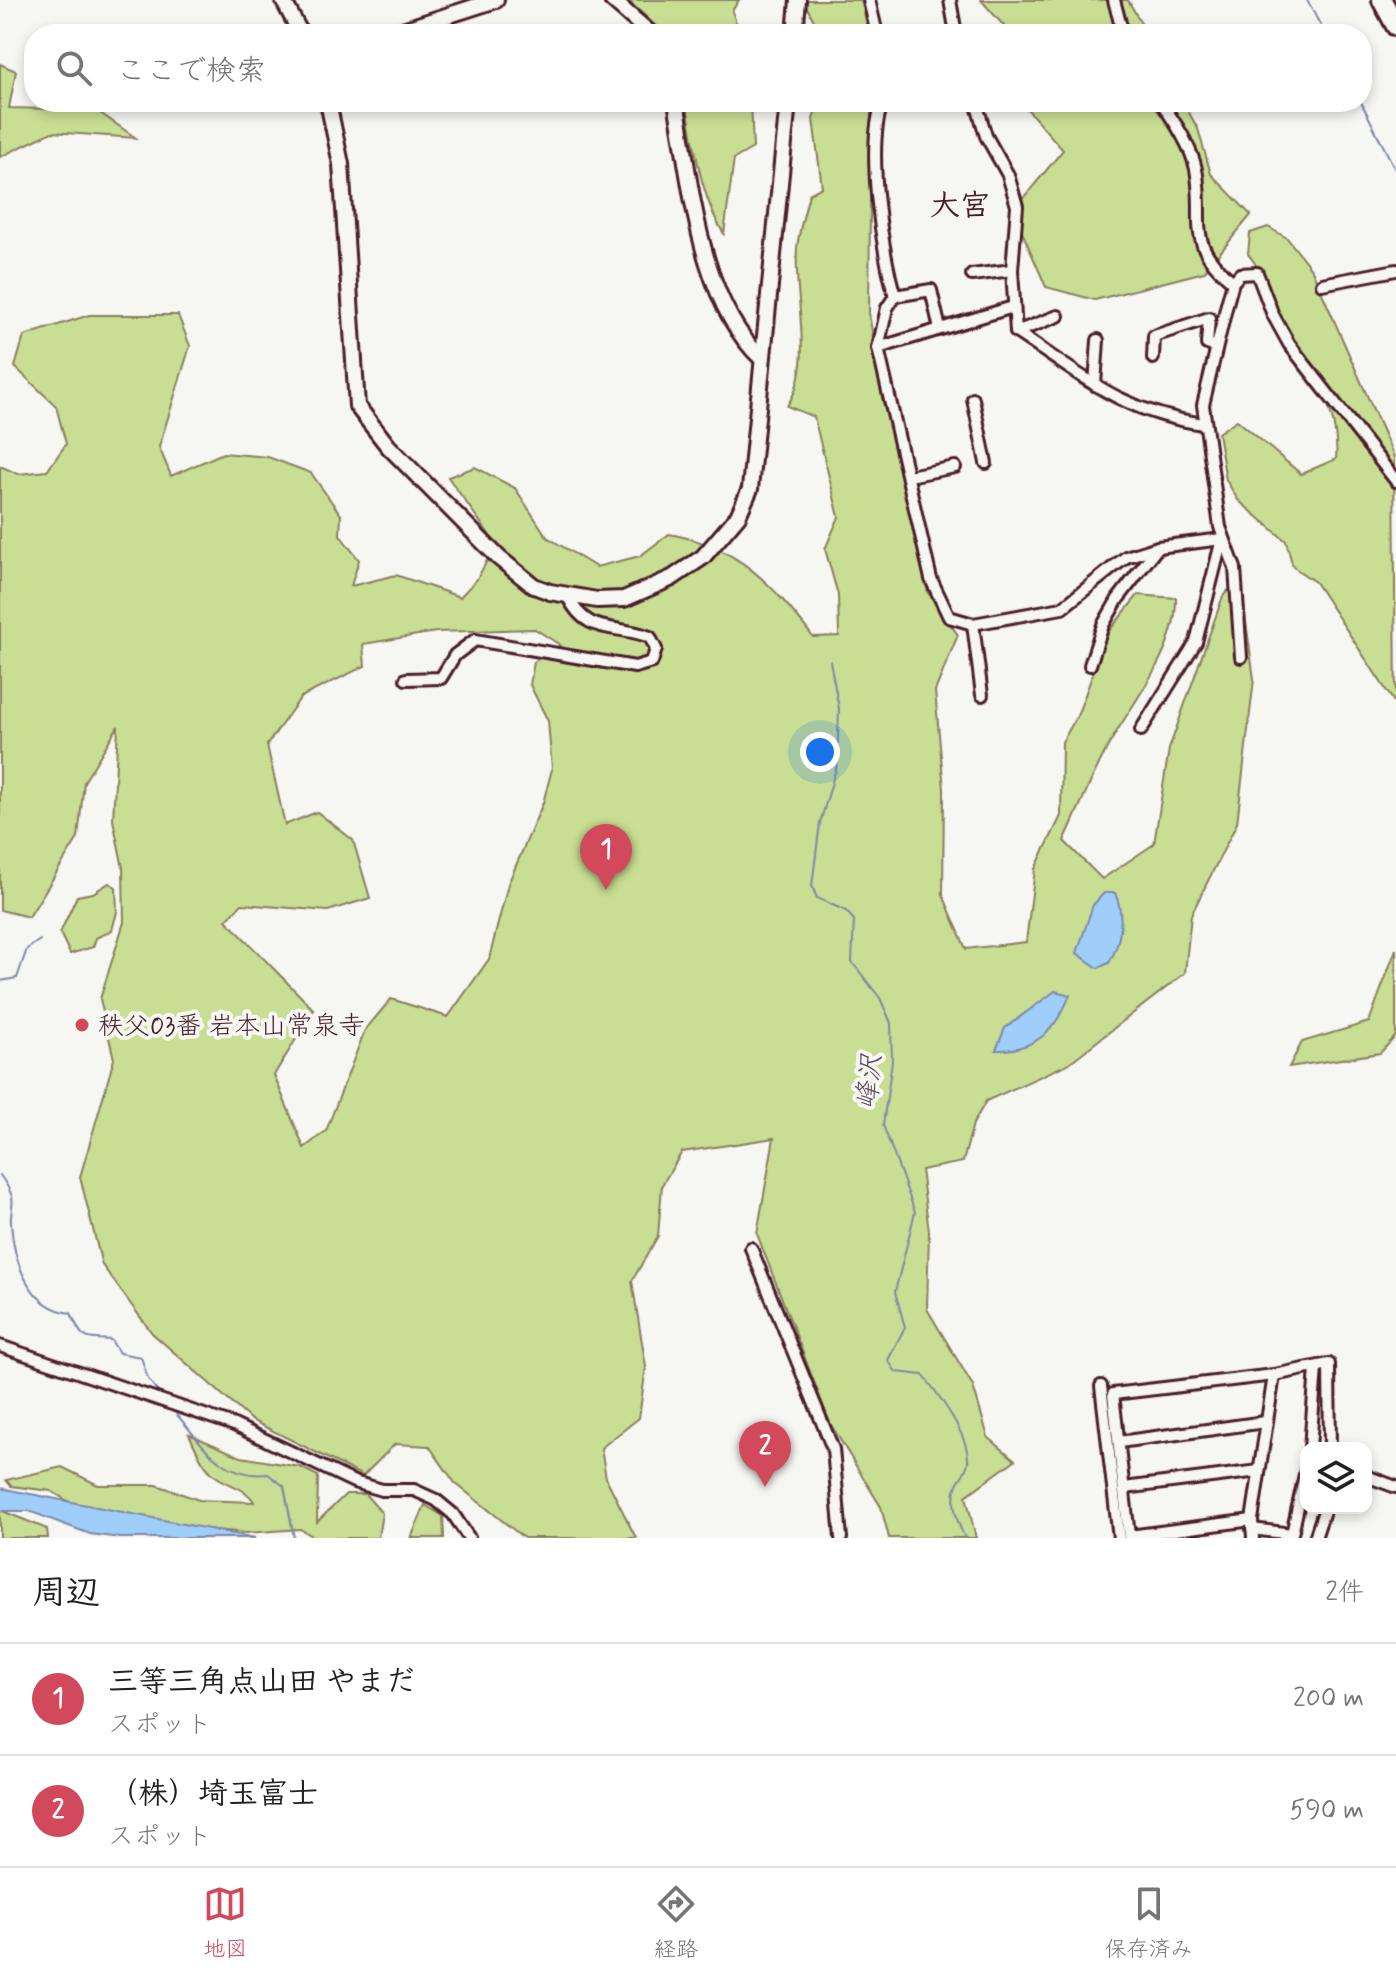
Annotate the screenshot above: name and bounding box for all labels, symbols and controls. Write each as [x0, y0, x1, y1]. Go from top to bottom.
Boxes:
search box [24, 24, 1372, 112]
icon: search [52, 46, 96, 90]
text: ここで検索 [116, 52, 266, 91]
district label: 大宮 [930, 187, 990, 226]
your location [800, 732, 840, 772]
pin: 1 [580, 824, 632, 890]
place label: 秩父03番 岩本山常泉寺 [98, 1010, 365, 1044]
marker: 秩父03番 岩本山常泉寺 [73, 1016, 91, 1034]
water label: 峰沢 [850, 1052, 891, 1112]
pin: 2 [739, 1421, 791, 1487]
map controls [1300, 1442, 1372, 1514]
button: layers [1300, 1442, 1372, 1514]
text: 周辺 [32, 1571, 100, 1616]
text: 2件 [1325, 1576, 1364, 1610]
text: 三等三角点山田 やまだ [108, 1663, 416, 1702]
text: 1 [52, 1682, 64, 1716]
text: 200 m [1293, 1682, 1364, 1716]
text: スポット [108, 1708, 212, 1742]
text: （株）埼玉富士 [108, 1775, 318, 1814]
text: 2 [52, 1794, 64, 1828]
text: 590 m [1290, 1794, 1364, 1828]
text: スポット [108, 1820, 212, 1854]
tab: 地図 [203, 1882, 247, 1964]
tab: 経路 [654, 1882, 698, 1964]
tab: 保存済み [1105, 1882, 1193, 1964]

